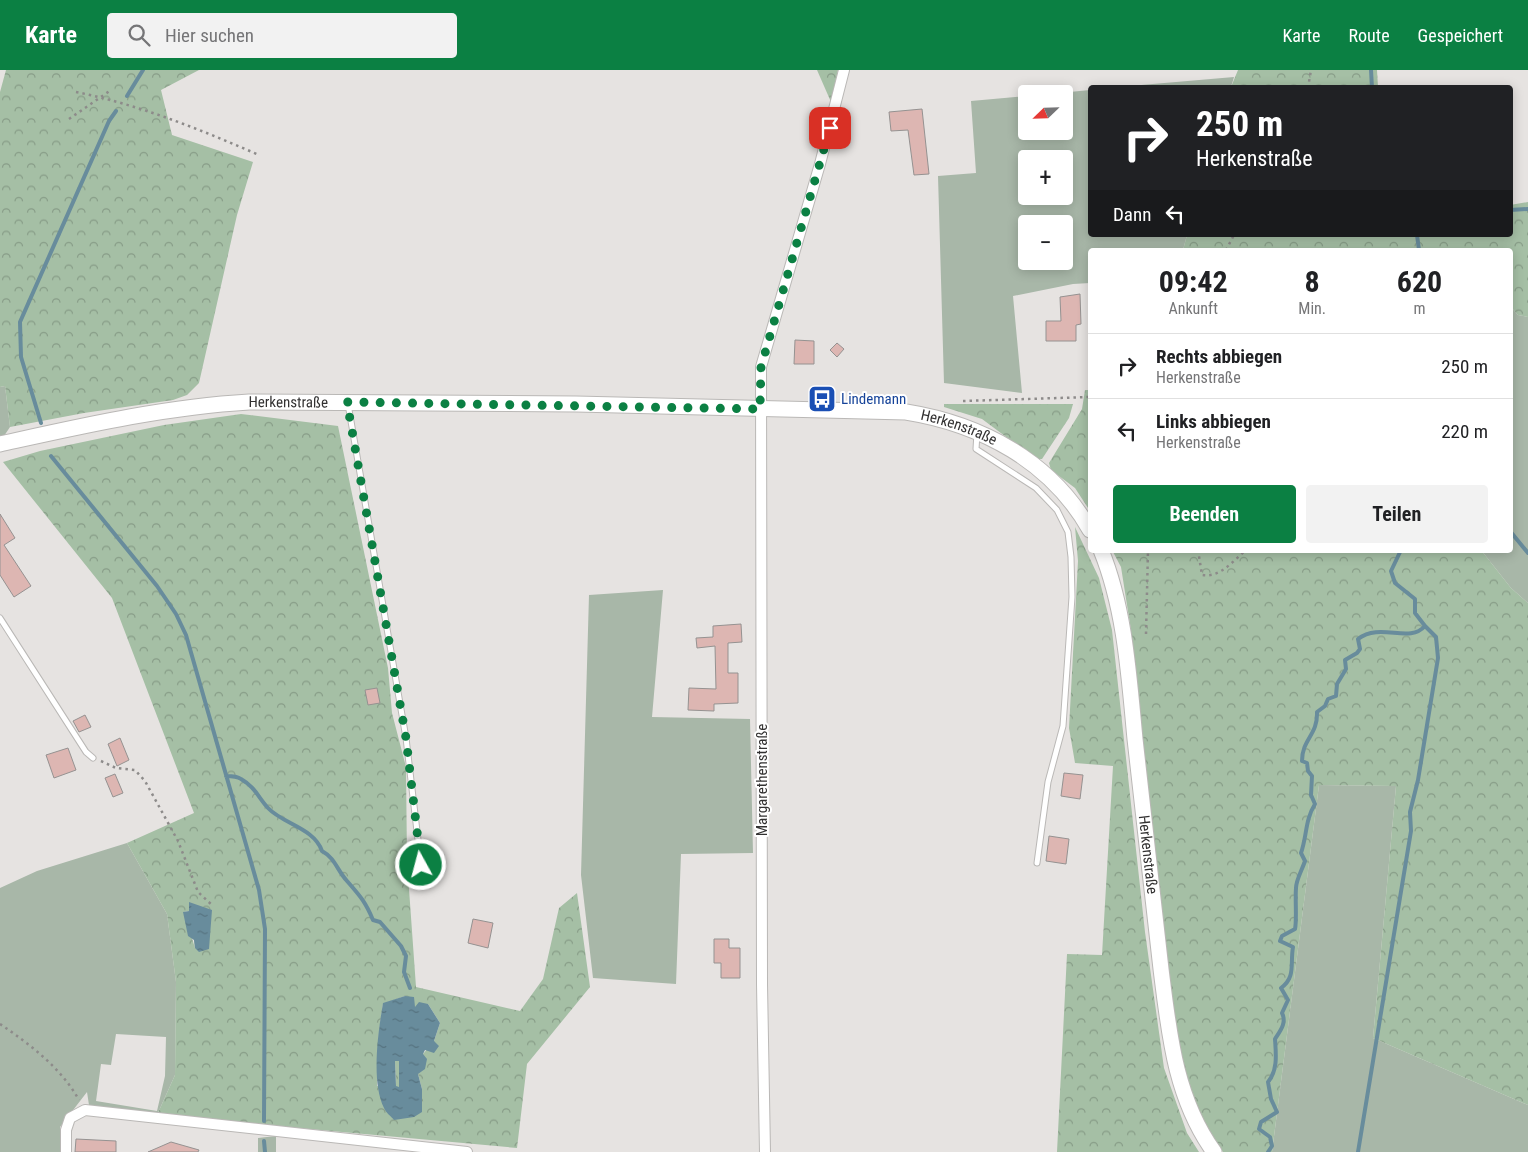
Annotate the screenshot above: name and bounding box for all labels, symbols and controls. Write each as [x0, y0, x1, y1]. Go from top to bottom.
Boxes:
search box [107, 13, 457, 58]
text: Karte [25, 21, 77, 49]
icon: search [125, 21, 153, 49]
text: Hier suchen [165, 24, 254, 47]
text: Karte [1282, 25, 1321, 46]
text: Route [1349, 25, 1390, 46]
text: Gespeichert [1418, 25, 1503, 46]
north arrow [1018, 85, 1072, 140]
map controls [1018, 85, 1073, 270]
text: 250 m [1196, 104, 1283, 145]
icon: right [1113, 105, 1178, 170]
pin [809, 107, 851, 149]
icon: arrive [816, 114, 844, 142]
text: Herkenstraße [1196, 146, 1312, 171]
button: + [1018, 150, 1073, 205]
icon: left [1161, 200, 1189, 228]
text: Dann [1113, 203, 1151, 226]
button: − [1018, 215, 1073, 270]
text: 09:42 [1159, 264, 1228, 299]
text: 8 [1305, 264, 1320, 299]
text: 620 [1397, 264, 1442, 299]
text: Ankunft [1168, 299, 1218, 318]
text: Min. [1298, 299, 1326, 318]
text: m [1413, 299, 1426, 318]
text: Rechts abbiegen [1156, 345, 1282, 368]
icon: right [1113, 352, 1141, 380]
text: 250 m [1441, 355, 1488, 378]
text: Herkenstraße [1156, 368, 1241, 387]
bus stop icon: Lindemann [807, 384, 837, 414]
place label: Lindemann [841, 390, 906, 408]
street label: Herkenstraße [248, 393, 328, 411]
street label: Herkenstraße [919, 406, 1000, 449]
text: Links abbiegen [1156, 410, 1271, 433]
icon: left [1113, 417, 1141, 445]
text: 220 m [1441, 420, 1488, 443]
text: Herkenstraße [1156, 433, 1241, 452]
button: Beenden [1113, 485, 1296, 543]
button: Teilen [1306, 485, 1488, 543]
street label: Margarethenstraße [753, 724, 771, 836]
street label: Herkenstraße [1135, 814, 1161, 895]
position arrow [394, 838, 446, 890]

